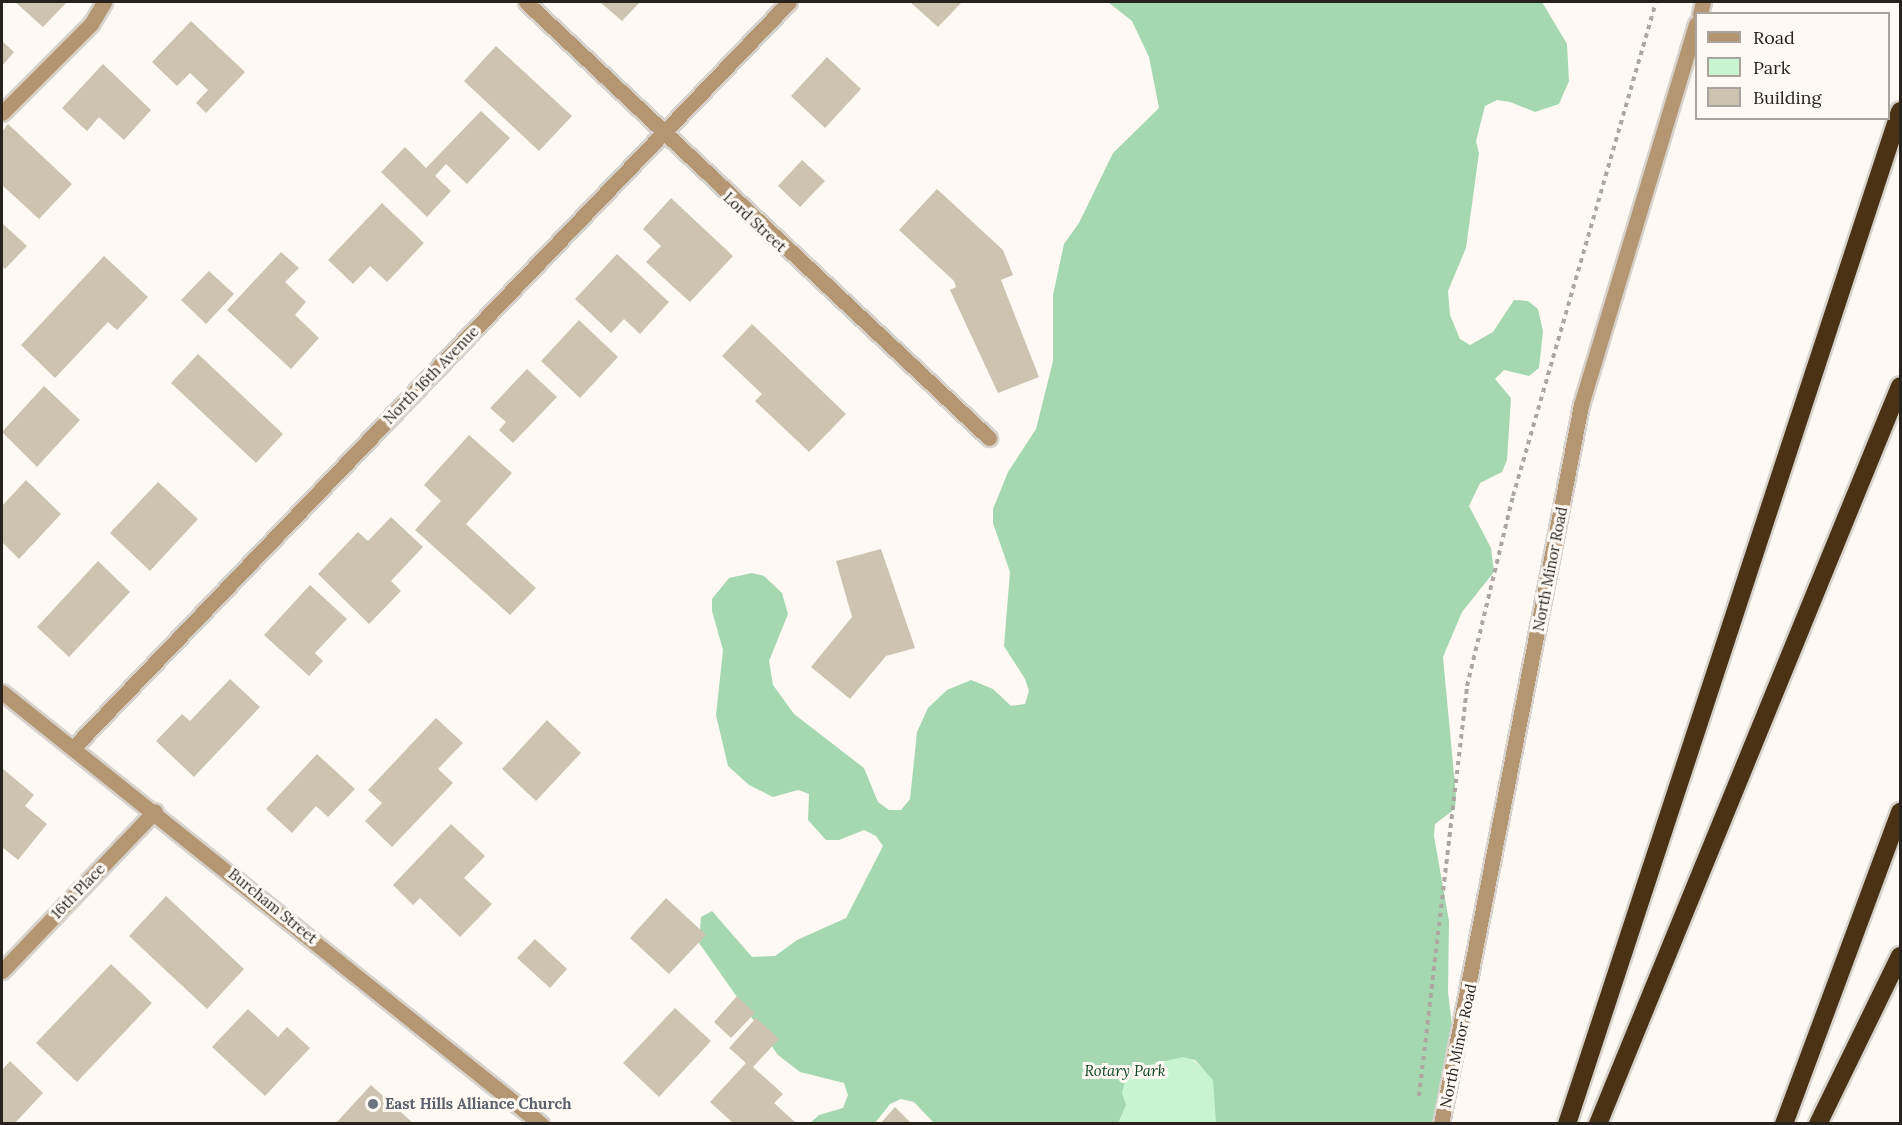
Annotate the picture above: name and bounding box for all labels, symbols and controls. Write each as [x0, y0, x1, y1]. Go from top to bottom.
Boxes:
legend [1695, 12, 1890, 120]
text: Road [1753, 26, 1795, 49]
text: Park [1753, 56, 1790, 79]
text: Building [1753, 86, 1821, 109]
street label: Lord Street [720, 188, 790, 256]
street label: North 16th Avenue [380, 322, 482, 428]
street label: North Minor Road [1529, 505, 1571, 633]
street label: 16th Place [47, 860, 109, 922]
street label: Burcham Street [225, 865, 321, 947]
street label: North Minor Road [1436, 982, 1480, 1110]
park label: Rotary Park [1085, 1062, 1165, 1080]
place label: East Hills Alliance Church [385, 1095, 572, 1113]
marker: East Hills Alliance Church [366, 1097, 380, 1111]

